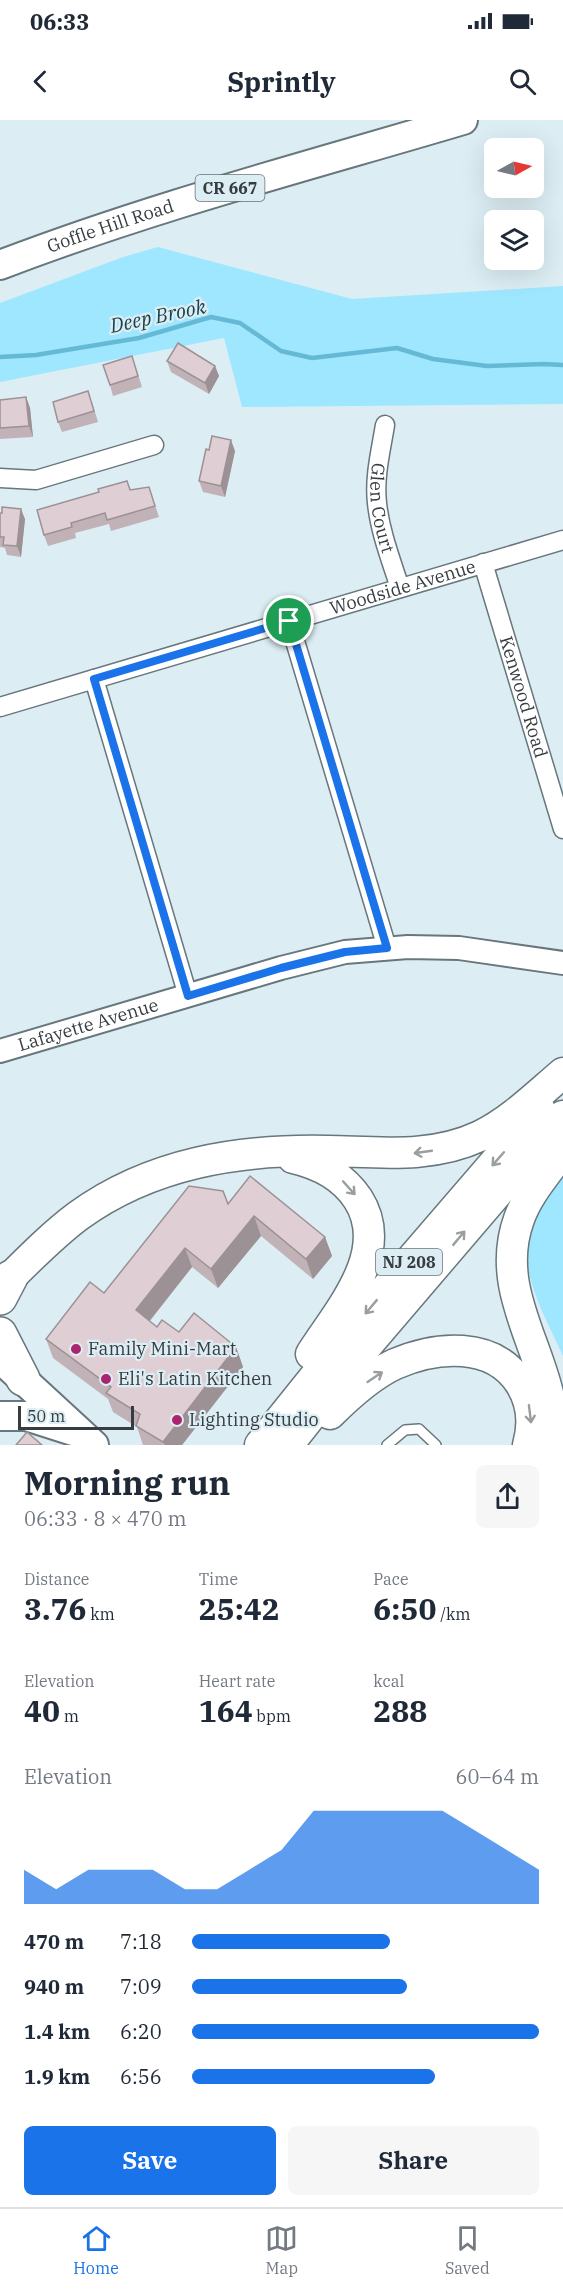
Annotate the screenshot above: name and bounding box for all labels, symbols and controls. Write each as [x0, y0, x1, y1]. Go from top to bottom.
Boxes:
text: 06:33 [30, 7, 89, 36]
text: Sprintly [227, 64, 336, 99]
icon: back [24, 65, 57, 98]
icon: search [506, 65, 539, 98]
north arrow [484, 138, 544, 198]
map controls [484, 138, 544, 270]
road number: CR 667 [196, 175, 264, 201]
street label: Goffle Hill Road [44, 194, 176, 258]
button: layers [484, 210, 544, 270]
water label: Deep Brook [107, 292, 209, 339]
street label: Glen Court [365, 462, 400, 556]
street label: Woodside Avenue [327, 555, 478, 620]
pin [263, 595, 314, 646]
icon: arrive [272, 604, 305, 637]
street label: Kenwood Road [495, 633, 553, 761]
street label: Lafayette Avenue [15, 993, 161, 1056]
one-way arrow [414, 1146, 434, 1157]
one-way arrow [491, 1151, 504, 1167]
one-way arrow [342, 1180, 356, 1195]
one-way arrow [452, 1231, 466, 1246]
road number: NJ 208 [376, 1249, 442, 1275]
one-way arrow [364, 1299, 378, 1314]
place label: Family Mini-Mart [88, 1337, 236, 1360]
marker: Family Mini-Mart [69, 1342, 83, 1356]
place label: Eli's Latin Kitchen [118, 1367, 272, 1390]
one-way arrow [366, 1371, 382, 1383]
marker: Eli's Latin Kitchen [99, 1372, 113, 1386]
scale bar [18, 1403, 134, 1430]
one-way arrow [525, 1403, 536, 1423]
text: 50 m [27, 1406, 65, 1426]
place label: Lighting Studio [189, 1408, 319, 1431]
marker: Lighting Studio [170, 1413, 184, 1427]
text: Morning run [24, 1461, 230, 1504]
button: share [476, 1465, 539, 1528]
text: 06:33 · 8 × 470 m [24, 1505, 187, 1532]
text: Distance [24, 1569, 89, 1589]
text: Time [199, 1569, 238, 1589]
text: Pace [373, 1569, 409, 1589]
text: 3.76 [24, 1589, 86, 1628]
text: 25:42 [199, 1589, 280, 1628]
text: 6:50 [373, 1589, 436, 1628]
text: km [86, 1604, 115, 1624]
text: /km [436, 1604, 471, 1624]
text: Elevation [24, 1671, 94, 1691]
text: Heart rate [199, 1671, 275, 1691]
text: kcal [373, 1671, 404, 1691]
text: 40 [24, 1691, 60, 1730]
text: 164 [199, 1691, 253, 1730]
text: 288 [373, 1691, 427, 1730]
text: m [60, 1706, 79, 1726]
text: bpm [253, 1706, 291, 1726]
text: Elevation [24, 1763, 112, 1790]
text: 60–64 m [456, 1763, 539, 1790]
text: 470 m [24, 1928, 84, 1955]
text: 7:18 [120, 1928, 162, 1955]
text: 940 m [24, 1973, 84, 2000]
text: 7:09 [120, 1973, 162, 2000]
text: 1.4 km [24, 2018, 90, 2045]
text: 6:20 [120, 2018, 162, 2045]
text: 1.9 km [24, 2063, 90, 2090]
text: 6:56 [120, 2063, 162, 2090]
button: Save [24, 2126, 276, 2195]
button: Share [288, 2126, 539, 2195]
tab: Home [73, 2222, 119, 2278]
tab: Map [265, 2222, 298, 2278]
tab: Saved [445, 2222, 490, 2278]

